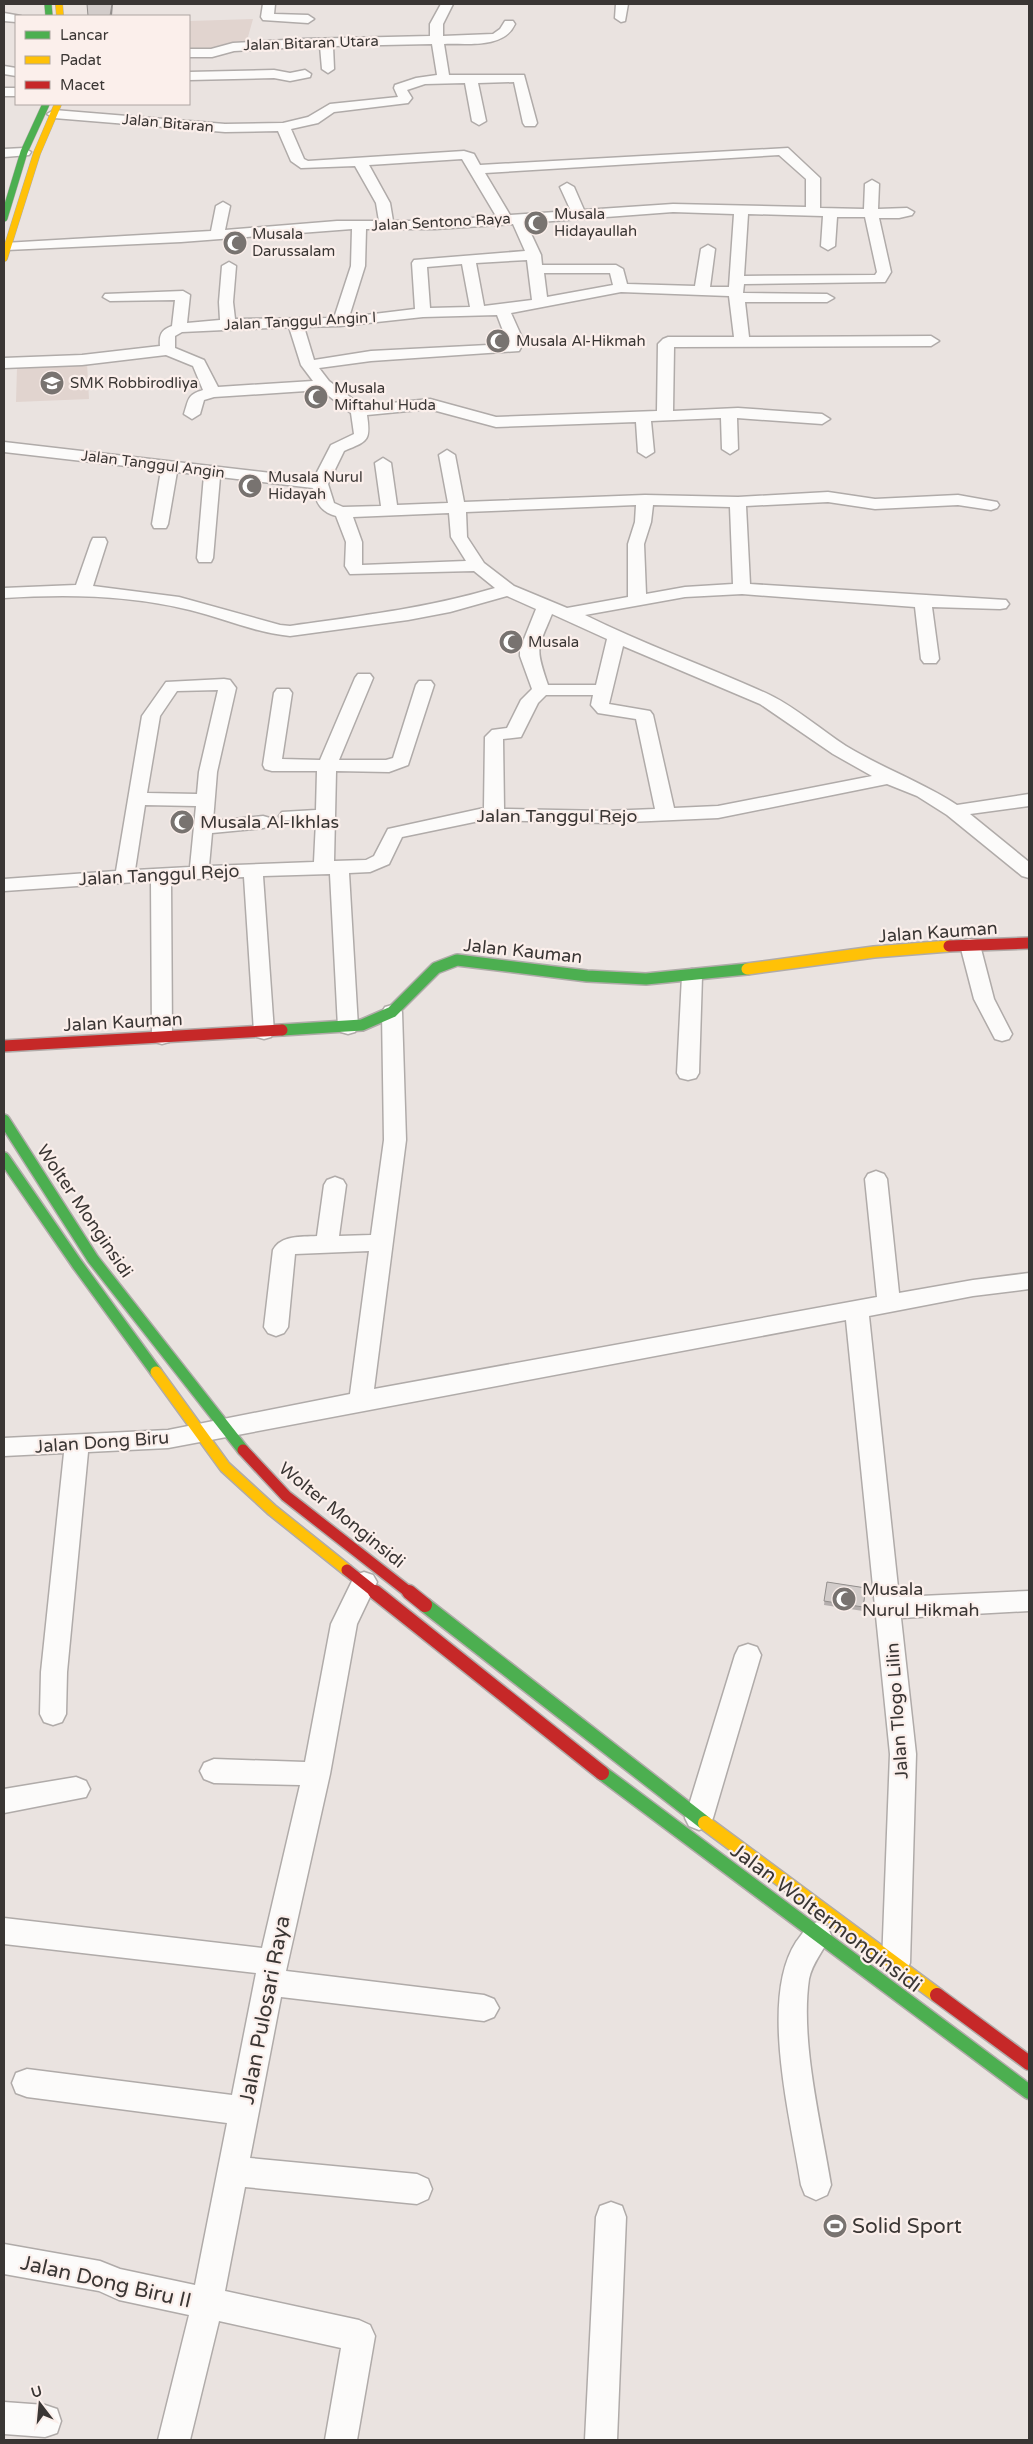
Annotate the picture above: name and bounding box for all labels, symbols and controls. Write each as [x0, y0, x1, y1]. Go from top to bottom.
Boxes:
legend [15, 15, 190, 105]
text: Lancar [60, 26, 109, 44]
street label: Jalan Bitaran Utara [243, 32, 379, 54]
text: Padat [60, 51, 102, 69]
text: Macet [60, 76, 105, 94]
street label: Jalan Bitaran [121, 110, 215, 136]
place label: Musala Hidayaullah [554, 205, 637, 240]
street label: Jalan Sentono Raya [371, 209, 511, 235]
mosque icon: Musala Hidayaullah [523, 210, 549, 236]
place label: Musala Darussalam [252, 225, 335, 260]
mosque icon: Musala Darussalam [222, 230, 248, 256]
street label: Jalan Tanggul Angin I [223, 308, 377, 334]
mosque icon: Musala Al-Hikmah [485, 328, 511, 354]
place label: Musala Al-Hikmah [516, 332, 646, 350]
school or university icon: SMK Robbirodliya [39, 370, 65, 396]
place label: SMK Robbirodliya [70, 374, 198, 392]
place label: Musala Miftahul Huda [334, 379, 436, 414]
mosque icon: Musala Miftahul Huda [303, 384, 329, 410]
street label: Jalan Tanggul Angin [80, 446, 226, 482]
place label: Musala Nurul Hidayah [268, 468, 363, 503]
mosque icon: Musala Nurul Hidayah [237, 473, 263, 499]
mosque icon: Musala [498, 629, 524, 655]
place label: Musala [528, 633, 579, 651]
street label: Jalan Tanggul Rejo [477, 805, 637, 827]
mosque icon: Musala Al-Ikhlas [169, 809, 195, 835]
place label: Musala Al-Ikhlas [200, 811, 339, 833]
street label: Jalan Tanggul Rejo [78, 860, 240, 890]
street label: Jalan Kauman [878, 917, 998, 947]
street label: Jalan Kauman [462, 934, 584, 968]
street label: Jalan Kauman [63, 1008, 183, 1036]
street label: Wolter Monginsidi [32, 1140, 138, 1282]
street label: Jalan Dong Biru [34, 1426, 170, 1458]
street label: Wolter Monginsidi [274, 1457, 410, 1573]
place label: Musala Nurul Hikmah [862, 1578, 980, 1621]
mosque icon: Musala Nurul Hikmah [831, 1586, 857, 1612]
street label: Jalan Tlogo Lilin [881, 1642, 913, 1780]
street label: Jalan Woltermonginsidi [725, 1838, 927, 1998]
street label: Jalan Pulosari Raya [234, 1913, 296, 2107]
sports icon: Solid Sport [822, 2213, 848, 2239]
place label: Solid Sport [852, 2214, 962, 2239]
street label: Jalan Dong Biru II [18, 2250, 194, 2314]
north arrow [15, 2379, 65, 2429]
text: U [29, 2382, 44, 2402]

